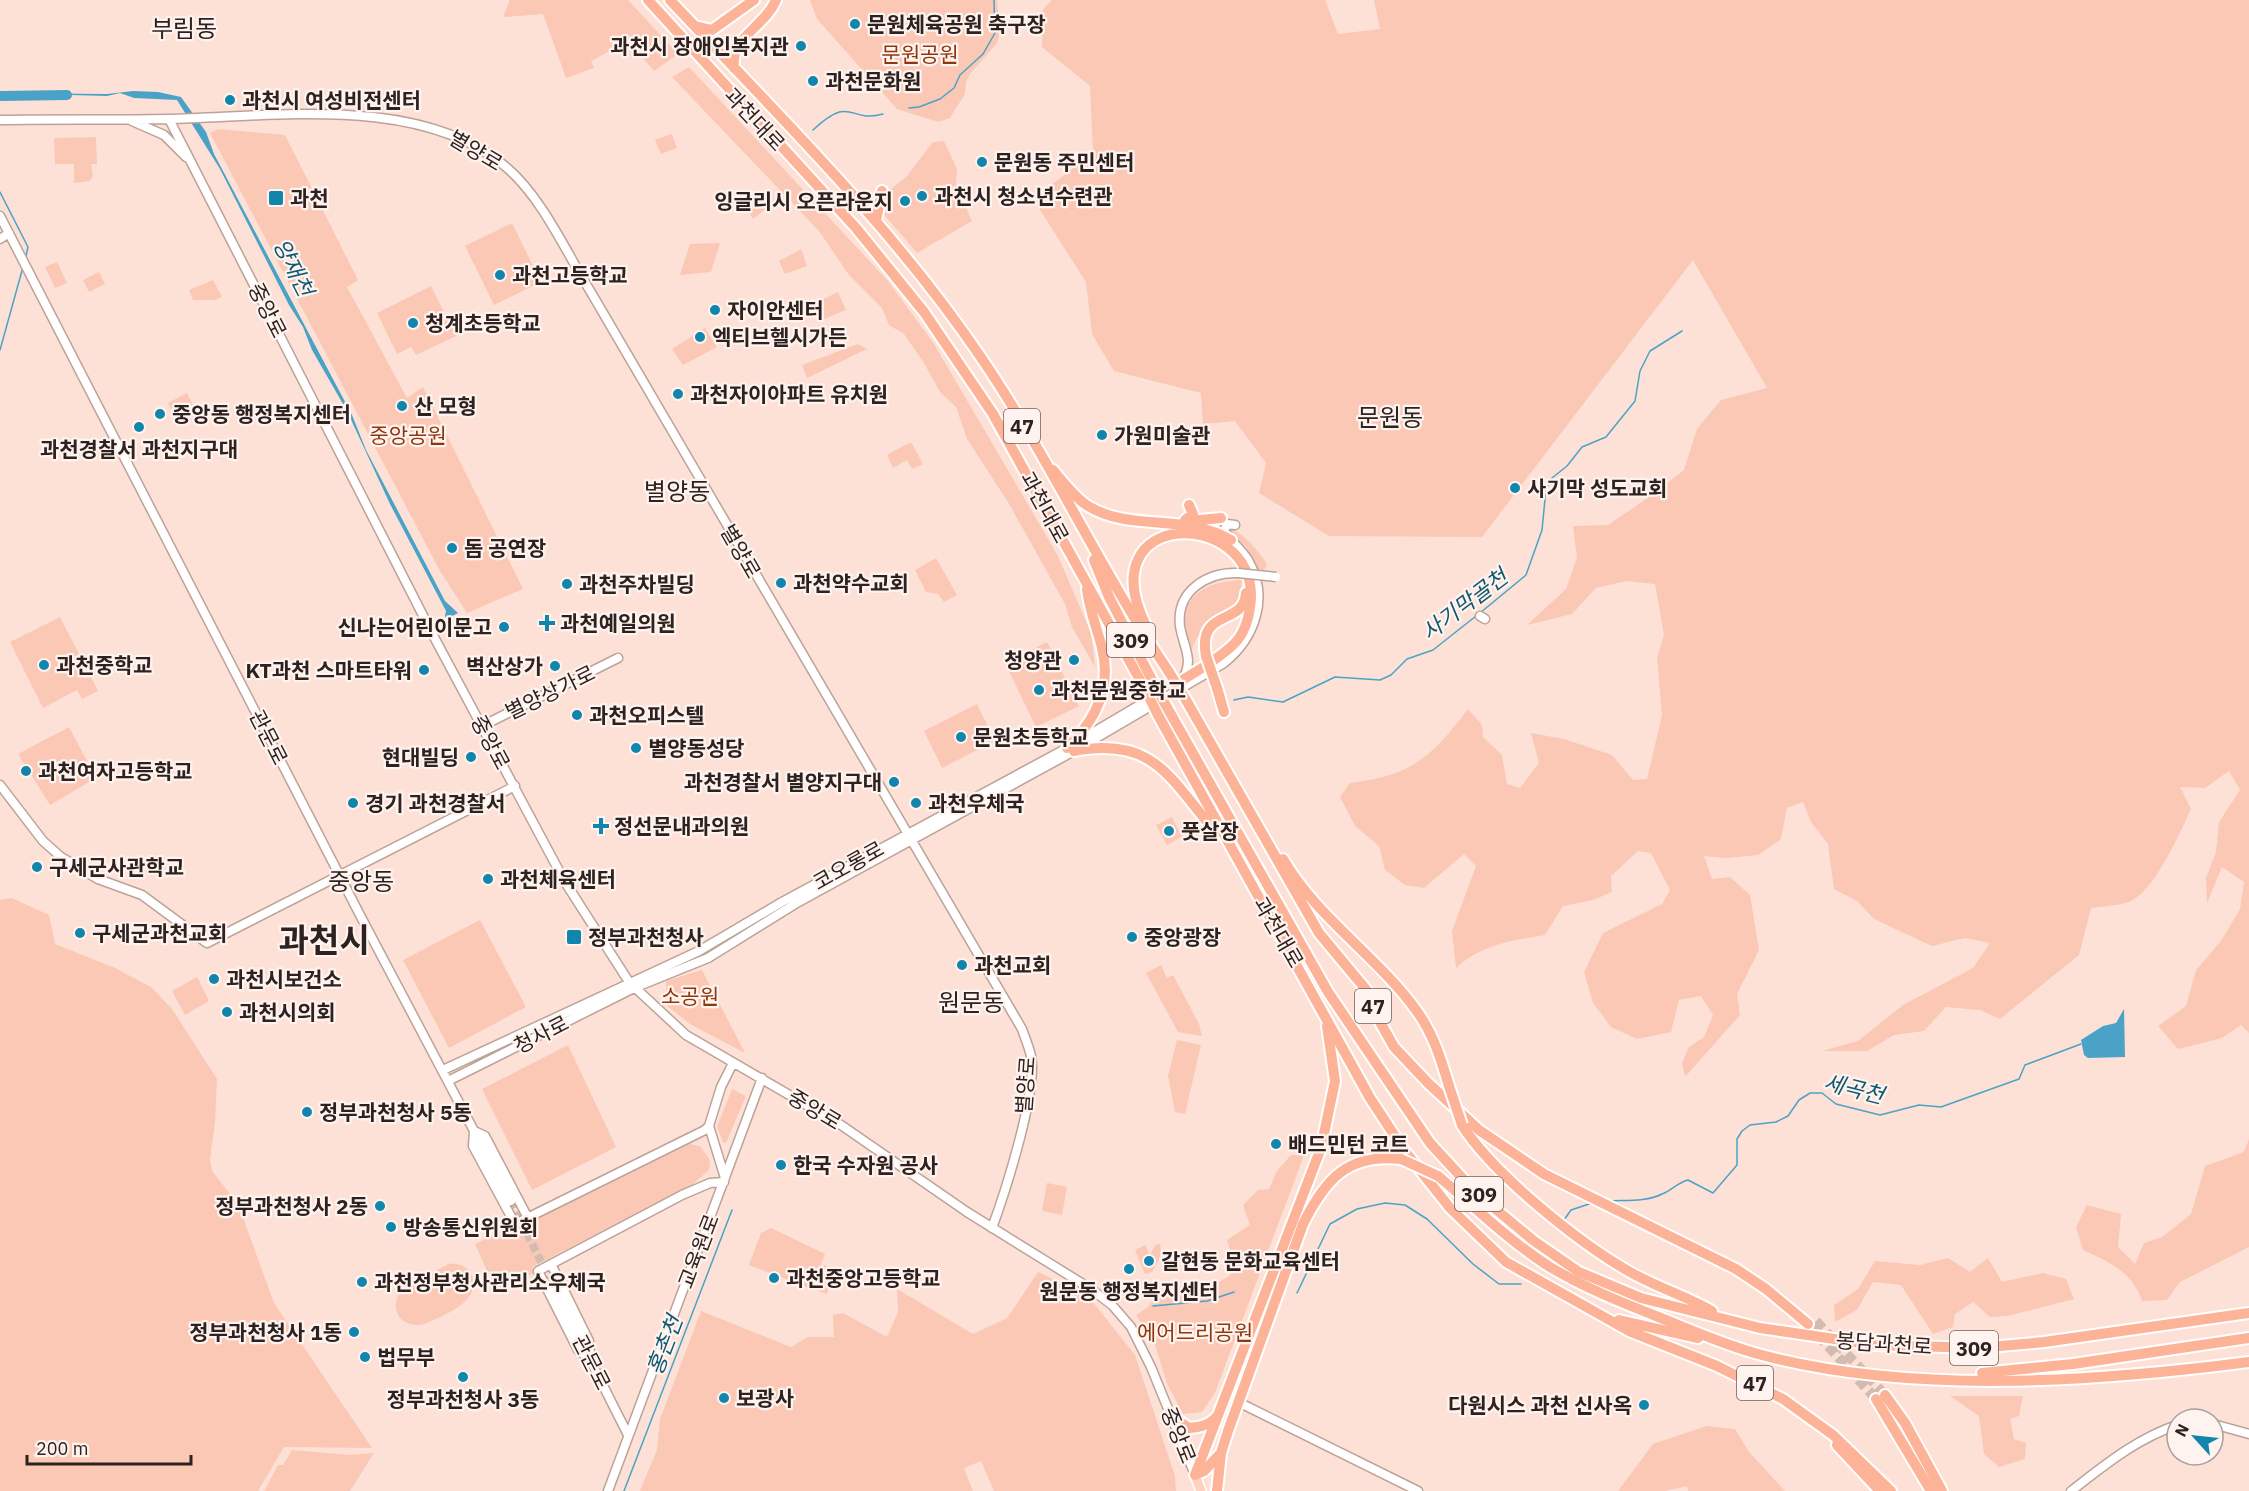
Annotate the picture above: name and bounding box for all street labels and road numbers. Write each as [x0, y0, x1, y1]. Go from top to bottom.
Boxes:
street label: 과천대로 [718, 81, 792, 157]
street label: 별양로 [444, 123, 508, 177]
street label: 중앙로 [242, 278, 294, 342]
road number: 47 [1004, 409, 1040, 443]
street label: 과천대로 [1014, 466, 1076, 548]
street label: 별양로 [714, 519, 768, 583]
road number: 309 [1107, 623, 1155, 657]
street label: 별양상가로 [500, 658, 600, 726]
street label: 관문로 [243, 705, 295, 769]
street label: 중앙로 [465, 710, 517, 774]
street label: 코오롱로 [807, 834, 889, 896]
street label: 과천대로 [1248, 892, 1310, 972]
road number: 47 [1355, 989, 1391, 1023]
street label: 청사로 [509, 1008, 573, 1060]
street label: 별양로 [1009, 1055, 1041, 1115]
street label: 중앙로 [783, 1082, 847, 1136]
road number: 309 [1455, 1177, 1503, 1211]
street label: 교육원로 [671, 1210, 725, 1292]
street label: 봉담과천로 [1835, 1326, 1933, 1360]
street label: 관문로 [566, 1330, 618, 1394]
road number: 309 [1950, 1331, 1998, 1365]
road number: 47 [1737, 1366, 1773, 1400]
street label: 중앙로 [1155, 1403, 1203, 1467]

